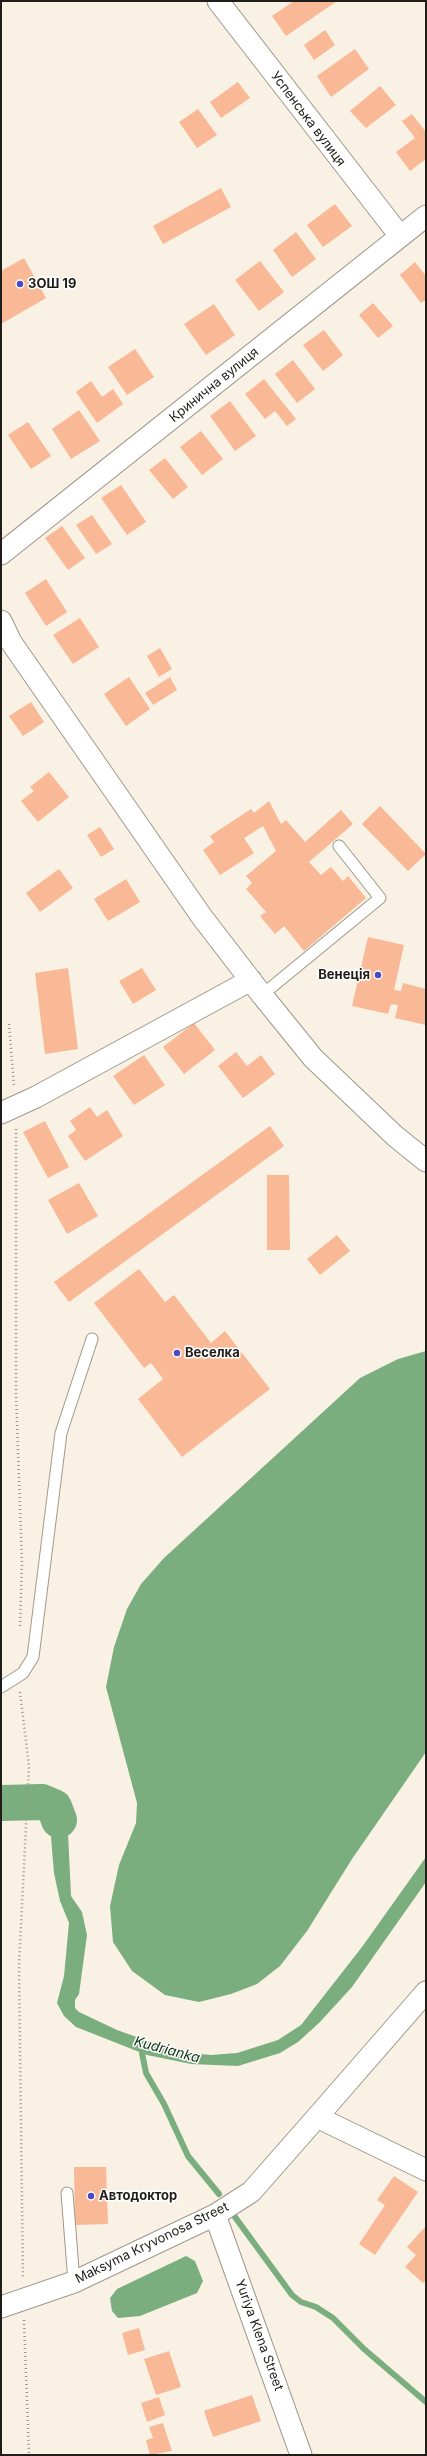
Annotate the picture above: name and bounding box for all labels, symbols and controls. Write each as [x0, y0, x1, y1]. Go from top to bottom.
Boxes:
street label: Успенська вулиця [267, 69, 349, 169]
place label: ЗОШ 19 [28, 276, 76, 292]
marker: ЗОШ 19 [15, 279, 25, 289]
street label: Кринична вулиця [166, 344, 262, 426]
place label: Венеція [318, 967, 370, 983]
marker: Венеція [373, 970, 383, 980]
place label: Веселка [185, 1345, 240, 1361]
marker: Веселка [172, 1348, 182, 1358]
water label: Kudrianka [132, 2033, 202, 2067]
place label: Автодоктор [99, 2188, 177, 2204]
marker: Автодоктор [86, 2191, 96, 2201]
street label: Maksyma Kryvonosa Street [73, 2199, 231, 2287]
street label: Yuriya Klena Street [232, 2277, 286, 2393]

